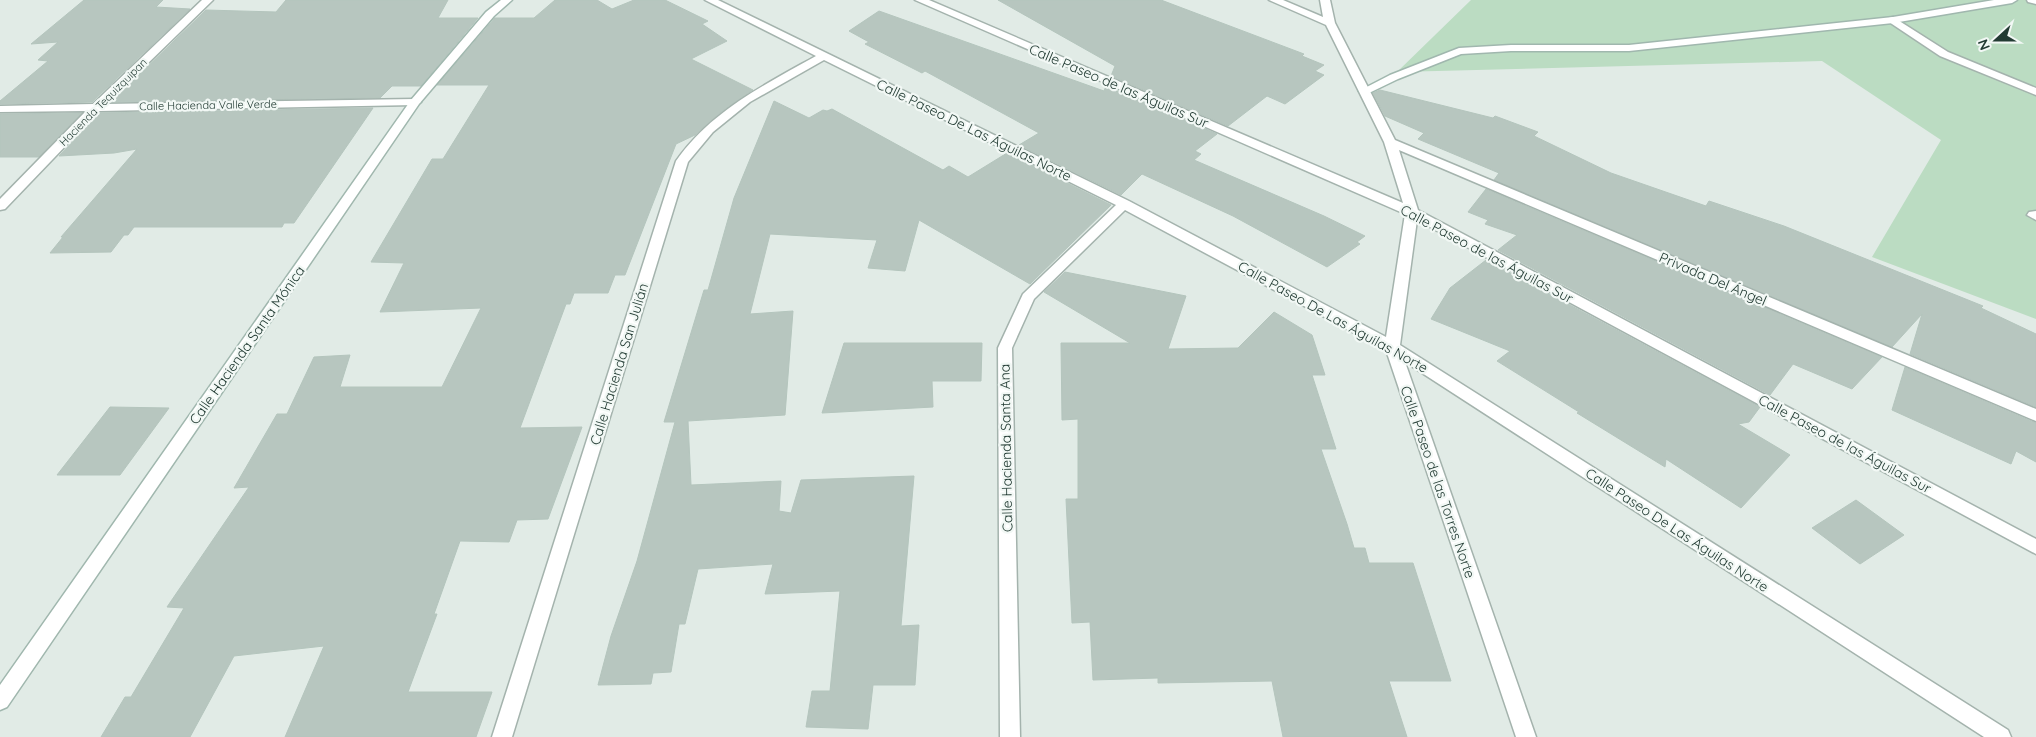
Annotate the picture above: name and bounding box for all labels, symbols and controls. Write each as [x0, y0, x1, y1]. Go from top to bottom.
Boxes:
north arrow [1971, 15, 2021, 65]
text: N [1974, 37, 1994, 53]
street label: Calle Paseo de las Águilas Sur [1026, 40, 1212, 132]
street label: Hacienda Tequizquipan [56, 55, 150, 149]
street label: Calle Paseo De Las Águilas Norte [874, 75, 1075, 185]
street label: Calle Hacienda Valle Verde [139, 97, 277, 113]
street label: Calle Paseo de las Águilas Sur [1397, 201, 1577, 308]
street label: Privada Del Ángel [1656, 248, 1770, 310]
street label: Calle Paseo De Las Águilas Norte [1235, 257, 1431, 377]
street label: Calle Hacienda Santa Mónica [185, 262, 309, 428]
street label: Calle Hacienda San Julián [586, 281, 652, 447]
street label: Calle Hacienda Santa Ana [996, 364, 1016, 532]
street label: Calle Paseo de las Torres Norte [1397, 384, 1479, 581]
street label: Calle Paseo de las Águilas Sur [1755, 391, 1935, 498]
street label: Calle Paseo De Las Águilas Norte [1582, 464, 1772, 596]

